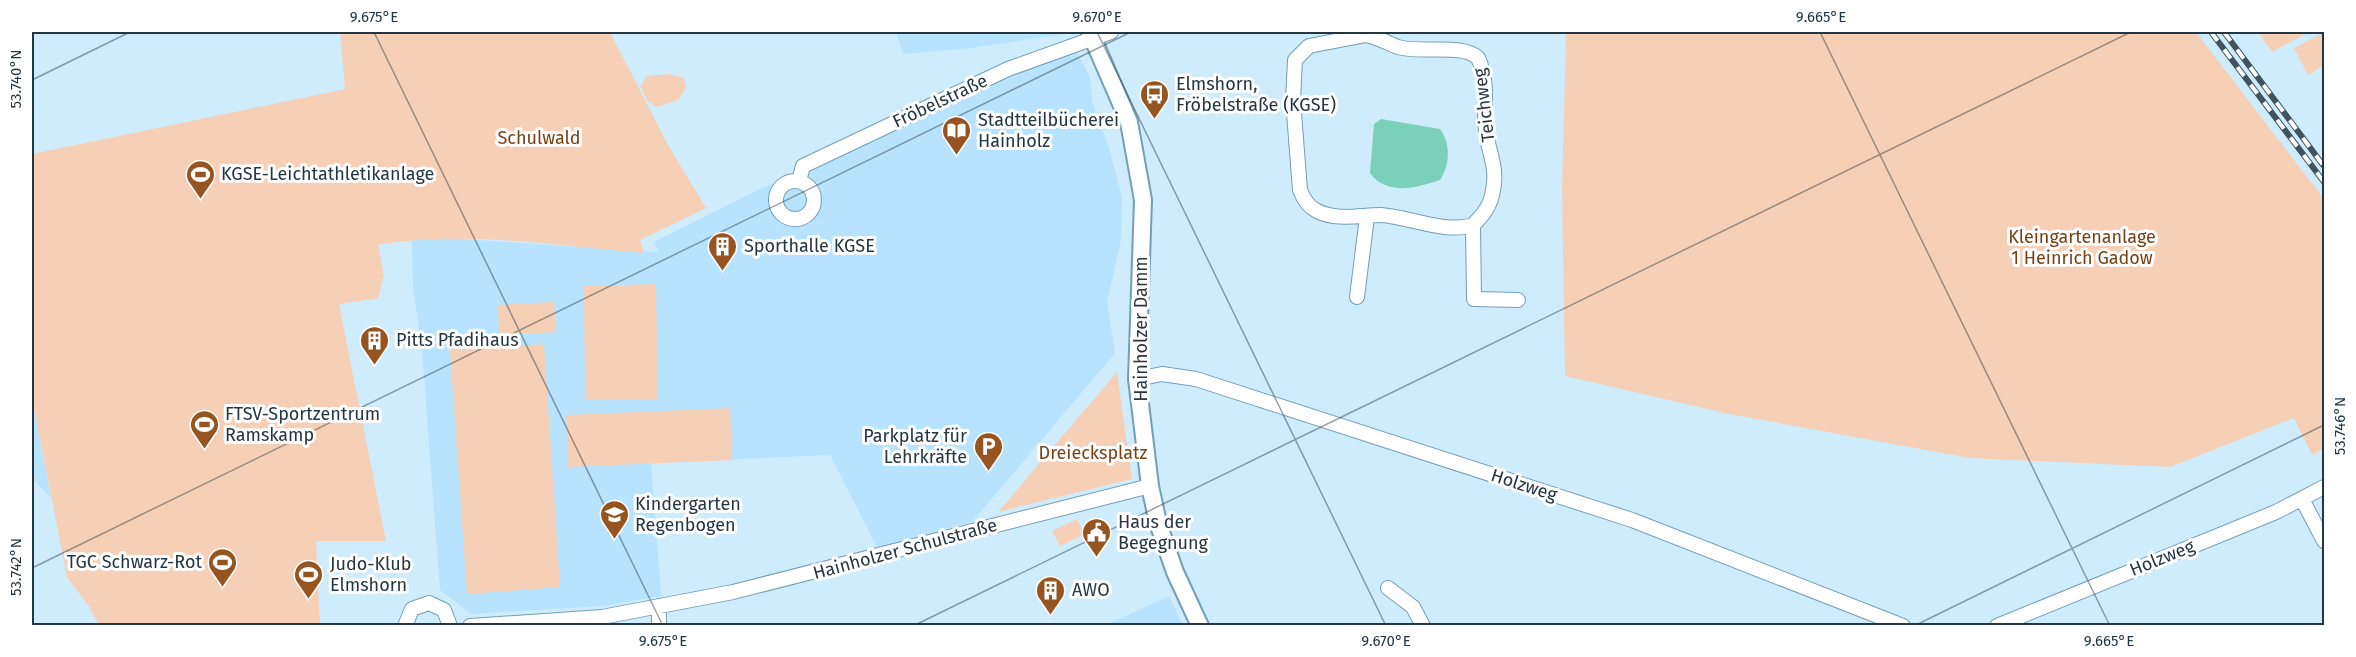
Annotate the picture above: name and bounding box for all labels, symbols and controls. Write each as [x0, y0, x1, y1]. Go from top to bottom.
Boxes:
text: 9.675°E [350, 8, 398, 26]
text: 9.670°E [1072, 8, 1122, 26]
text: 9.665°E [1796, 8, 1846, 26]
text: 53.740°N [7, 50, 25, 109]
street label: Teichweg [1468, 66, 1499, 143]
street label: Fröbelstraße [889, 69, 991, 133]
place label: Elmshorn, Fröbelstraße (KGSE) [1176, 73, 1336, 116]
bus stop icon: Elmshorn, Fröbelstraße (KGSE) [1139, 78, 1171, 120]
place label: Stadtteilbücherei Hainholz [978, 109, 1119, 152]
library icon: Stadtteilbücherei Hainholz [941, 114, 973, 156]
park label: Schulwald [498, 127, 580, 149]
sports icon: KGSE-Leichtathletikanlage [184, 158, 216, 200]
place label: KGSE-Leichtathletikanlage [221, 163, 434, 185]
park label: Kleingartenanlage 1 Heinrich Gadow [2008, 226, 2156, 269]
building icon: Sporthalle KGSE [707, 230, 739, 272]
place label: Sporthalle KGSE [744, 235, 875, 257]
street label: Hainholzer Damm [1130, 256, 1152, 402]
building icon: Pitts Pfadihaus [359, 324, 391, 366]
place label: Pitts Pfadihaus [396, 329, 519, 351]
text: 53.746°N [2331, 397, 2349, 455]
place label: FTSV-Sportzentrum Ramskamp [225, 403, 380, 446]
sports icon: FTSV-Sportzentrum Ramskamp [188, 408, 220, 450]
place label: Parkplatz für Lehrkräfte [863, 425, 967, 468]
parking icon: Parkplatz für Lehrkräfte [972, 430, 1004, 472]
park label: Dreiecksplatz [1039, 442, 1148, 464]
street label: Holzweg [1488, 464, 1560, 506]
place label: Kindergarten Regenbogen [635, 493, 741, 536]
school or university icon: Kindergarten Regenbogen [598, 498, 630, 540]
place label: Haus der Begegnung [1118, 511, 1209, 554]
street label: Hainholzer Schulstraße [811, 514, 999, 584]
public building icon: Haus der Begegnung [1081, 516, 1113, 558]
street label: Holzweg [2126, 535, 2198, 581]
text: 53.742°N [7, 538, 25, 596]
sports icon: TGC Schwarz-Rot [207, 546, 239, 588]
place label: TGC Schwarz-Rot [67, 551, 202, 573]
place label: Judo-Klub Elmshorn [330, 553, 412, 596]
sports icon: Judo-Klub Elmshorn [293, 558, 325, 600]
building icon: AWO [1035, 574, 1067, 616]
place label: AWO [1072, 579, 1110, 601]
text: 9.675°E [639, 632, 687, 650]
text: 9.670°E [1361, 632, 1411, 650]
text: 9.665°E [2084, 632, 2134, 650]

